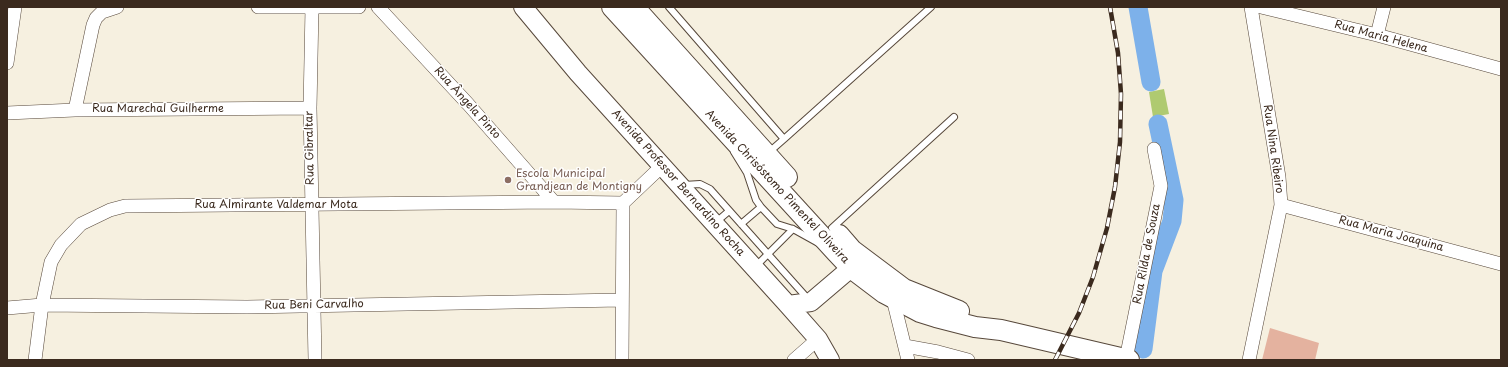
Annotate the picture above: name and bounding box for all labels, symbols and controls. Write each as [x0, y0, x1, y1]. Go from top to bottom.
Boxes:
street label: Rua Maria Helena [1333, 18, 1429, 56]
street label: Rua Ângela Pinto [431, 64, 503, 142]
street label: Rua Marechal Guilherme [92, 102, 224, 116]
street label: Rua Nina Ribeiro [1260, 104, 1286, 194]
street label: Avenida Professor Bernardino Rocha [609, 107, 747, 259]
street label: Avenida Chrisóstomo Pimentel Oliveira [702, 108, 852, 266]
street label: Rua Gibraltar [303, 111, 317, 185]
place label: Escola Municipal Grandjean de Montigny [516, 167, 642, 193]
marker: Escola Municipal Grandjean de Montigny [503, 175, 513, 185]
street label: Rua Almirante Valdemar Mota [195, 198, 357, 212]
street label: Rua Rilda de Souza [1131, 203, 1163, 305]
street label: Rua Maria Joaquina [1337, 214, 1445, 254]
street label: Rua Beni Carvalho [264, 298, 364, 312]

